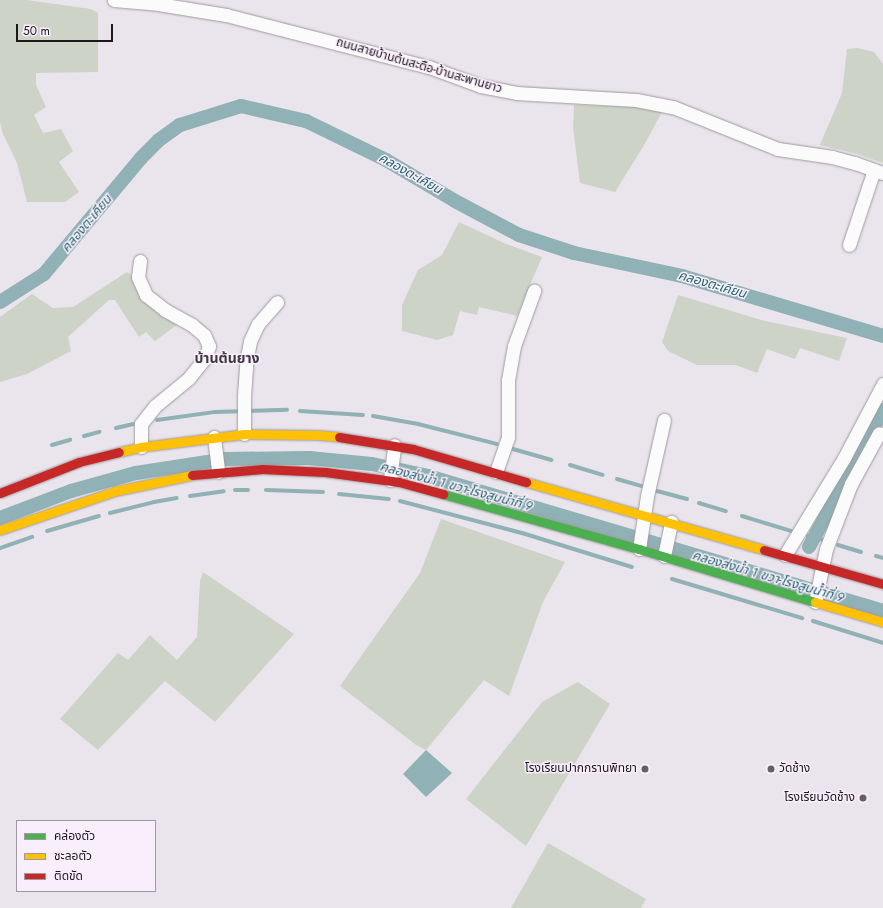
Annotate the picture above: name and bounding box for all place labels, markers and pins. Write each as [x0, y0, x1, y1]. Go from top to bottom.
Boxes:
place label: โรงเรียนปากกรานพิทยา [525, 762, 637, 776]
place label: วัดช้าง [779, 762, 810, 776]
marker: โรงเรียนปากกรานพิทยา [640, 764, 650, 774]
marker: วัดช้าง [766, 764, 776, 774]
place label: โรงเรียนวัดช้าง [784, 791, 855, 805]
marker: โรงเรียนวัดช้าง [858, 793, 868, 803]

